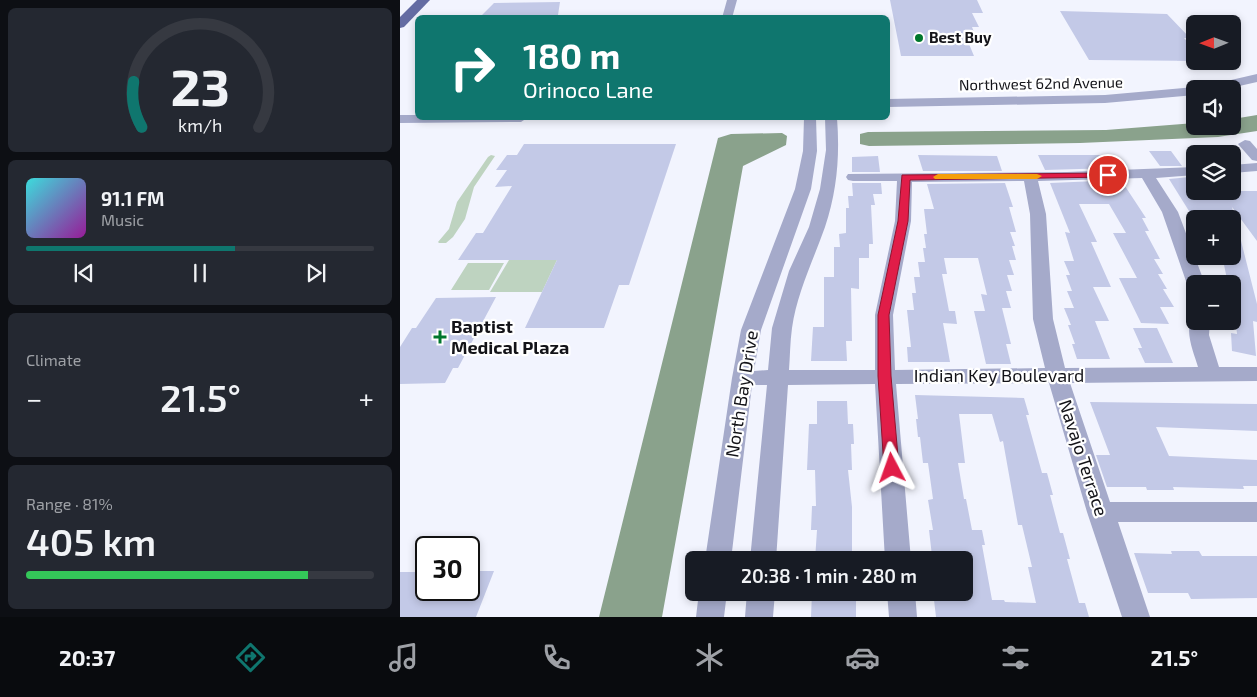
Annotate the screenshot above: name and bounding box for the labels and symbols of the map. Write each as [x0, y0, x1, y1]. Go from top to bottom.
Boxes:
north arrow [1186, 15, 1241, 70]
place label: Best Buy [929, 28, 992, 47]
marker: Best Buy [913, 32, 925, 44]
street label: Northwest 62nd Avenue [959, 73, 1123, 93]
pin [1087, 154, 1129, 196]
place label: Baptist Medical Plaza [451, 315, 569, 358]
street label: North Bay Drive [720, 329, 762, 459]
marker: Baptist Medical Plaza [433, 330, 447, 344]
street label: Indian Key Boulevard [914, 364, 1084, 386]
street label: Navajo Terrace [1055, 397, 1113, 519]
position arrow [865, 441, 917, 493]
speed limit sign: 30 [415, 536, 480, 601]

